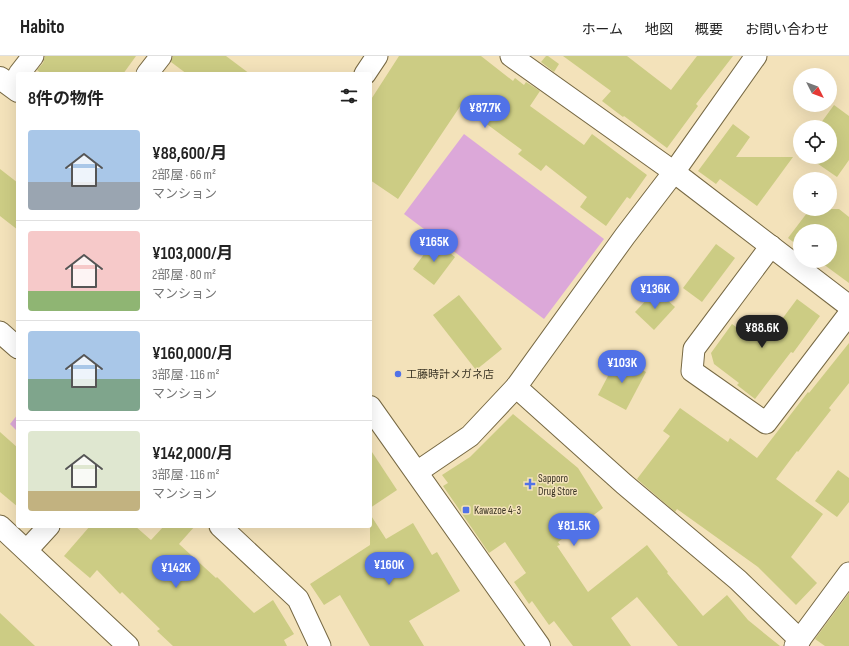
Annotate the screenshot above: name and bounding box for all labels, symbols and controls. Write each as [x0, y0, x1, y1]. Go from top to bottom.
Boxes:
text: Habito [20, 16, 64, 39]
text: ホーム [581, 21, 623, 38]
text: 地図 [645, 21, 673, 38]
text: 概要 [695, 21, 723, 38]
text: お問い合わせ [745, 21, 829, 38]
north arrow [793, 68, 837, 112]
map controls [793, 68, 837, 268]
icon: filters [338, 85, 360, 107]
text: 8件の物件 [28, 89, 104, 109]
pin: ¥87.7K [452, 95, 518, 129]
text: ¥87.7K [469, 100, 501, 116]
button: locate [793, 120, 837, 164]
text: ¥88,600/月 [152, 144, 227, 164]
icon: home [60, 146, 108, 194]
text: 2部屋 · 66 m² [152, 167, 216, 183]
button: + [793, 172, 837, 216]
text: マンション [152, 186, 217, 202]
button: − [793, 224, 837, 268]
pin: ¥165K [406, 229, 462, 263]
text: ¥165K [419, 234, 449, 250]
text: ¥103,000/月 [152, 244, 234, 264]
icon: home [60, 247, 108, 295]
text: 2部屋 · 80 m² [152, 267, 216, 283]
pin: ¥136K [627, 276, 683, 310]
text: ¥136K [640, 281, 670, 297]
text: マンション [152, 286, 217, 302]
pin: ¥88.6K [729, 315, 795, 349]
text: ¥88.6K [745, 320, 779, 336]
text: ¥160,000/月 [152, 344, 234, 364]
icon: home [60, 347, 108, 395]
pin: ¥103K [594, 350, 650, 384]
text: ¥103K [607, 355, 637, 371]
text: 3部屋 · 116 m² [152, 367, 219, 383]
place label: 工藤時計メガネ店 [406, 368, 494, 381]
marker: 工藤時計メガネ店 [393, 369, 403, 379]
text: マンション [152, 386, 217, 402]
text: ¥142,000/月 [152, 444, 234, 464]
icon: home [60, 447, 108, 495]
text: 3部屋 · 116 m² [152, 467, 219, 483]
place label: Sapporo Drug Store [538, 472, 577, 498]
marker: Sapporo Drug Store [525, 479, 535, 489]
text: マンション [152, 486, 217, 502]
place label: Kawazoe 4-3 [474, 504, 522, 517]
marker: Kawazoe 4-3 [461, 505, 471, 515]
pin: ¥81.5K [541, 513, 607, 547]
text: ¥81.5K [557, 518, 591, 534]
pin: ¥160K [361, 552, 417, 586]
pin: ¥142K [148, 555, 204, 589]
text: ¥160K [374, 557, 404, 573]
text: ¥142K [161, 560, 191, 576]

